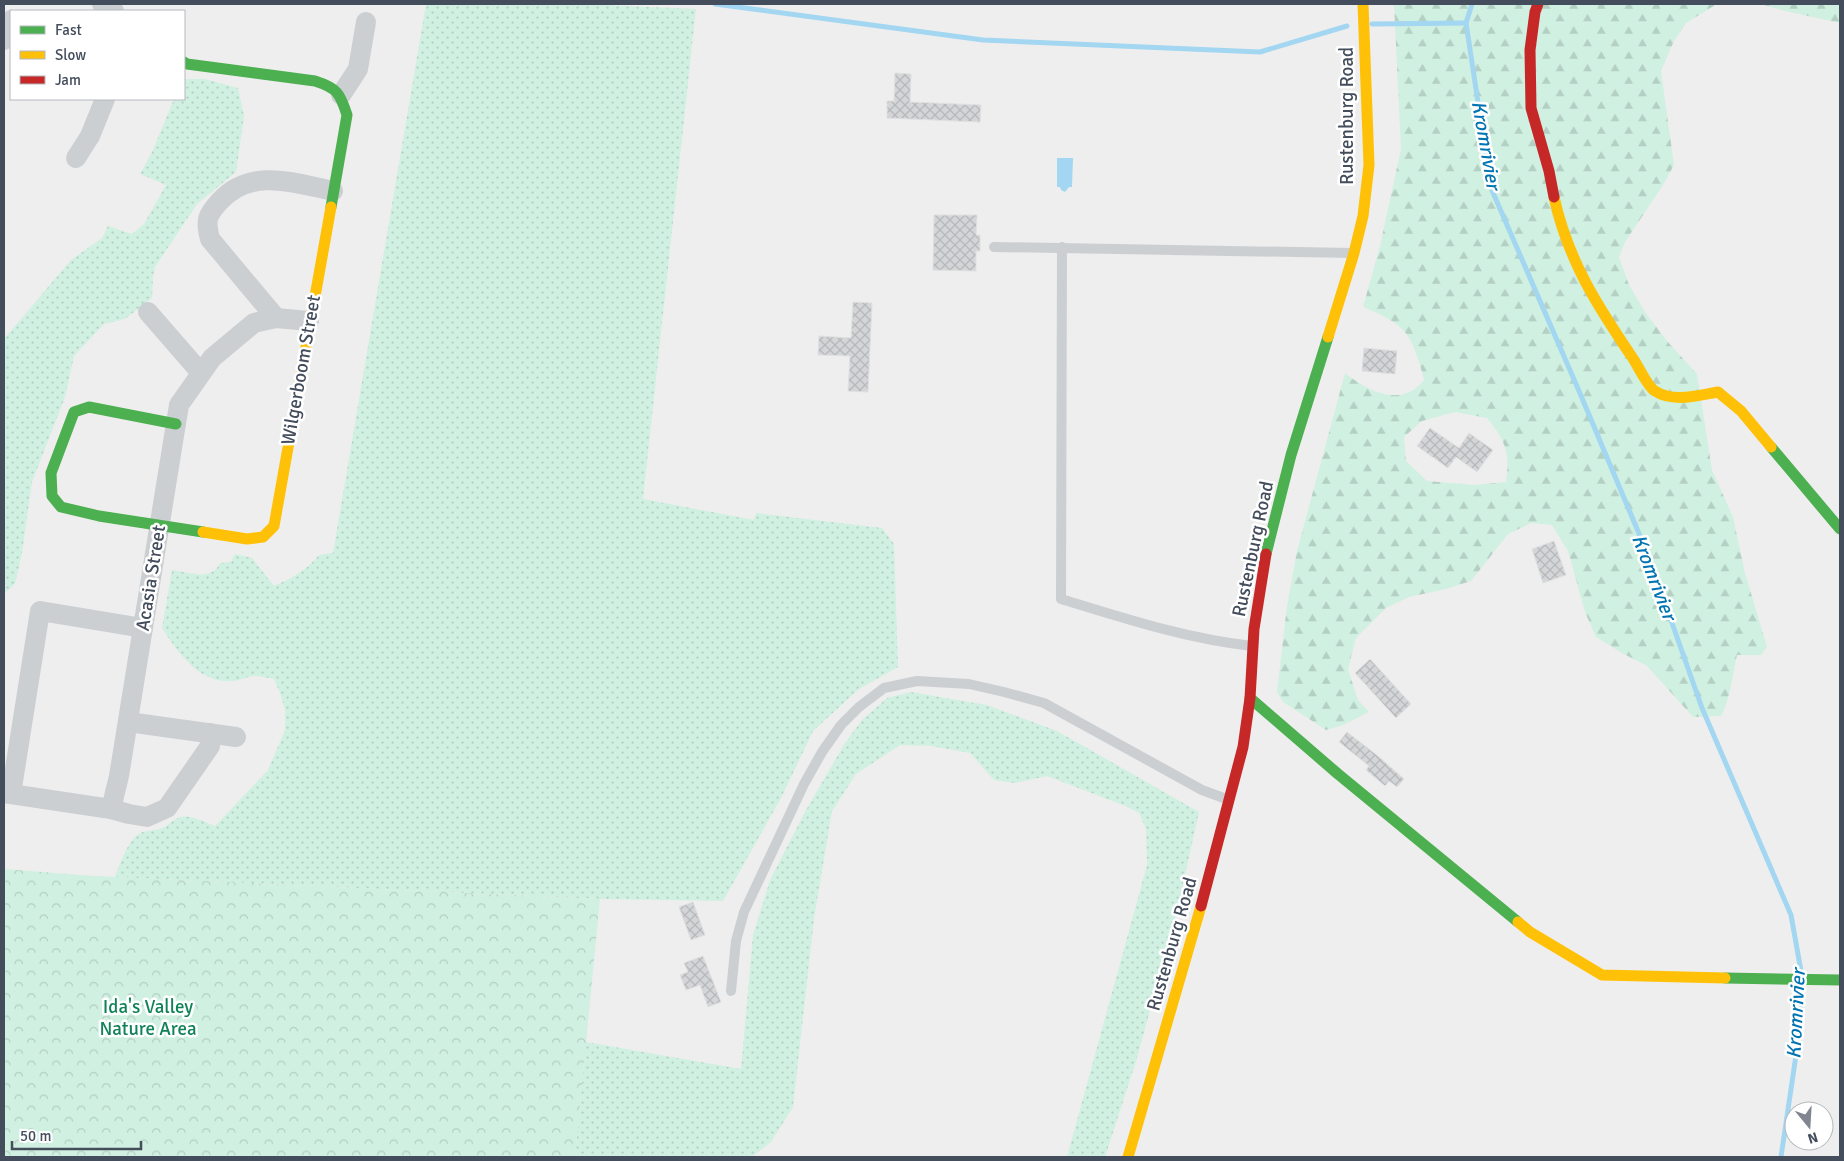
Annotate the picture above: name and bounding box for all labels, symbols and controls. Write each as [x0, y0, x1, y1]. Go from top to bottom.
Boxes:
legend [10, 10, 185, 100]
text: Fast [55, 21, 82, 39]
text: Slow [55, 46, 86, 64]
street label: Rustenburg Road [1335, 47, 1359, 185]
text: Jam [55, 71, 81, 89]
water label: Kromrivier [1466, 99, 1507, 194]
street label: Wilgerboom Street [276, 293, 326, 447]
street label: Rustenburg Road [1227, 479, 1279, 619]
street label: Acasia Street [131, 523, 171, 633]
water label: Kromrivier [1626, 531, 1683, 626]
street label: Rustenburg Road [1141, 874, 1203, 1014]
water label: Kromrivier [1781, 966, 1811, 1059]
park label: Ida's Valley Nature Area [99, 995, 197, 1041]
north arrow [1784, 1101, 1834, 1151]
scale bar [12, 1118, 141, 1150]
text: 50 m [20, 1127, 51, 1145]
text: N [1806, 1128, 1820, 1147]

